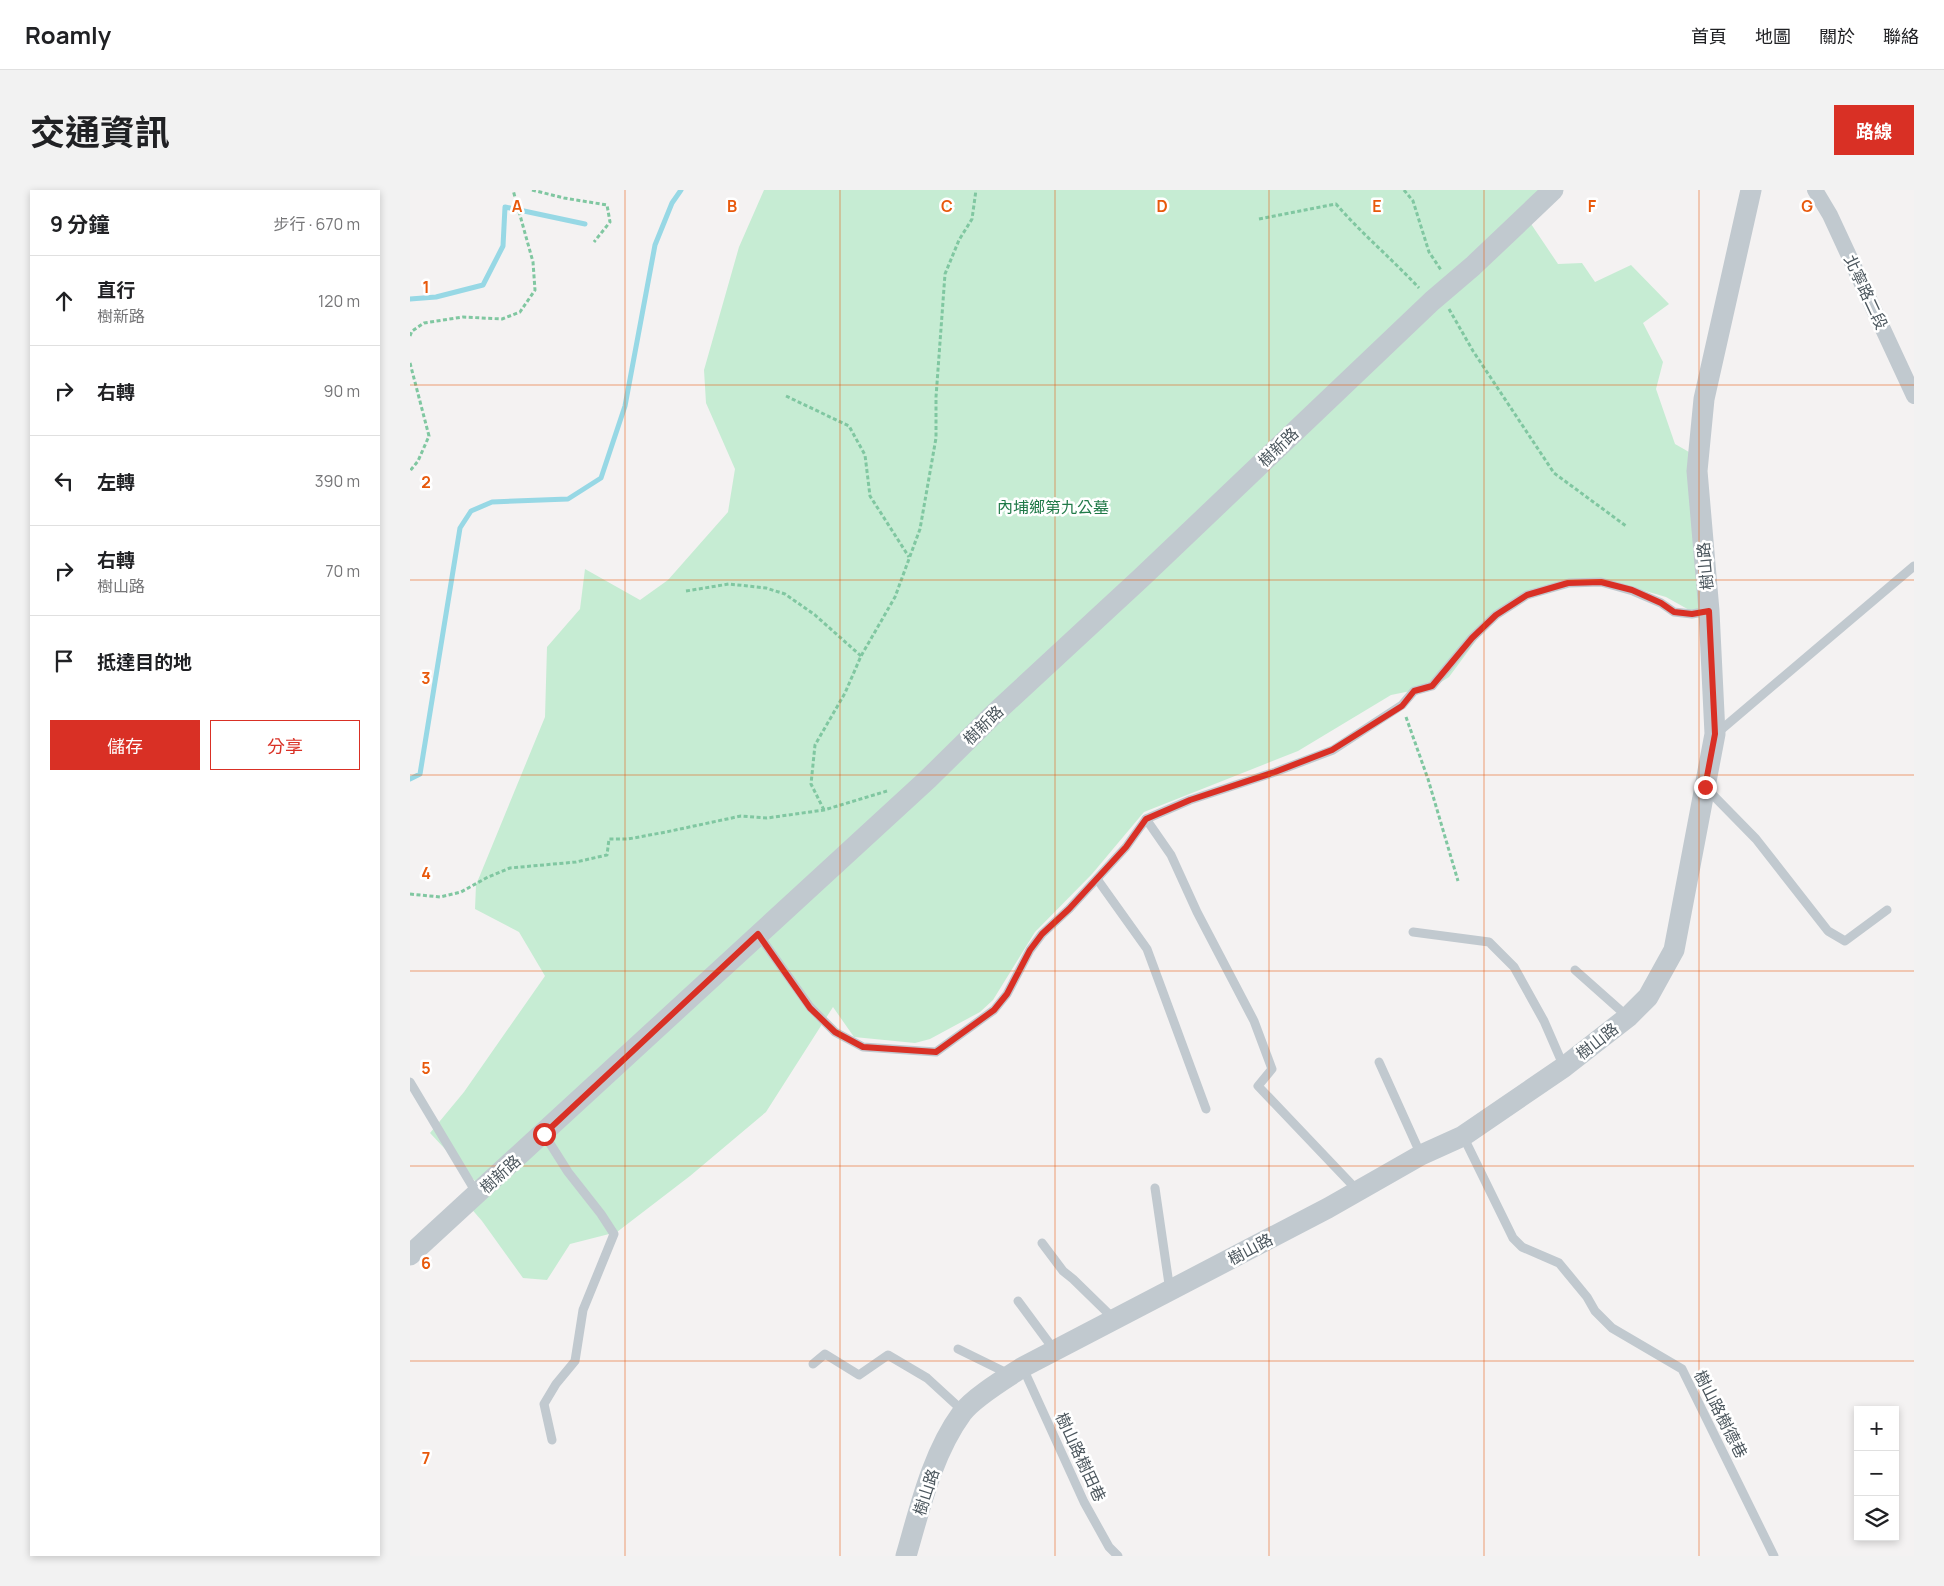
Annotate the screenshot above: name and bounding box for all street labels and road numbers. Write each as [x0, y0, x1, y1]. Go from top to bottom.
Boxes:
street label: 北寧路二段 [1839, 251, 1893, 333]
street label: 樹新路 [1253, 422, 1303, 472]
street label: 樹山路 [1692, 541, 1718, 591]
street label: 樹新路 [958, 700, 1008, 750]
street label: 樹山路 [1571, 1018, 1623, 1064]
street label: 樹新路 [475, 1150, 525, 1198]
street label: 樹山路 [1224, 1228, 1276, 1270]
street label: 樹山路樹德巷 [1689, 1366, 1753, 1462]
street label: 樹山路樹田巷 [1051, 1409, 1111, 1505]
street label: 樹山路 [908, 1466, 944, 1518]

